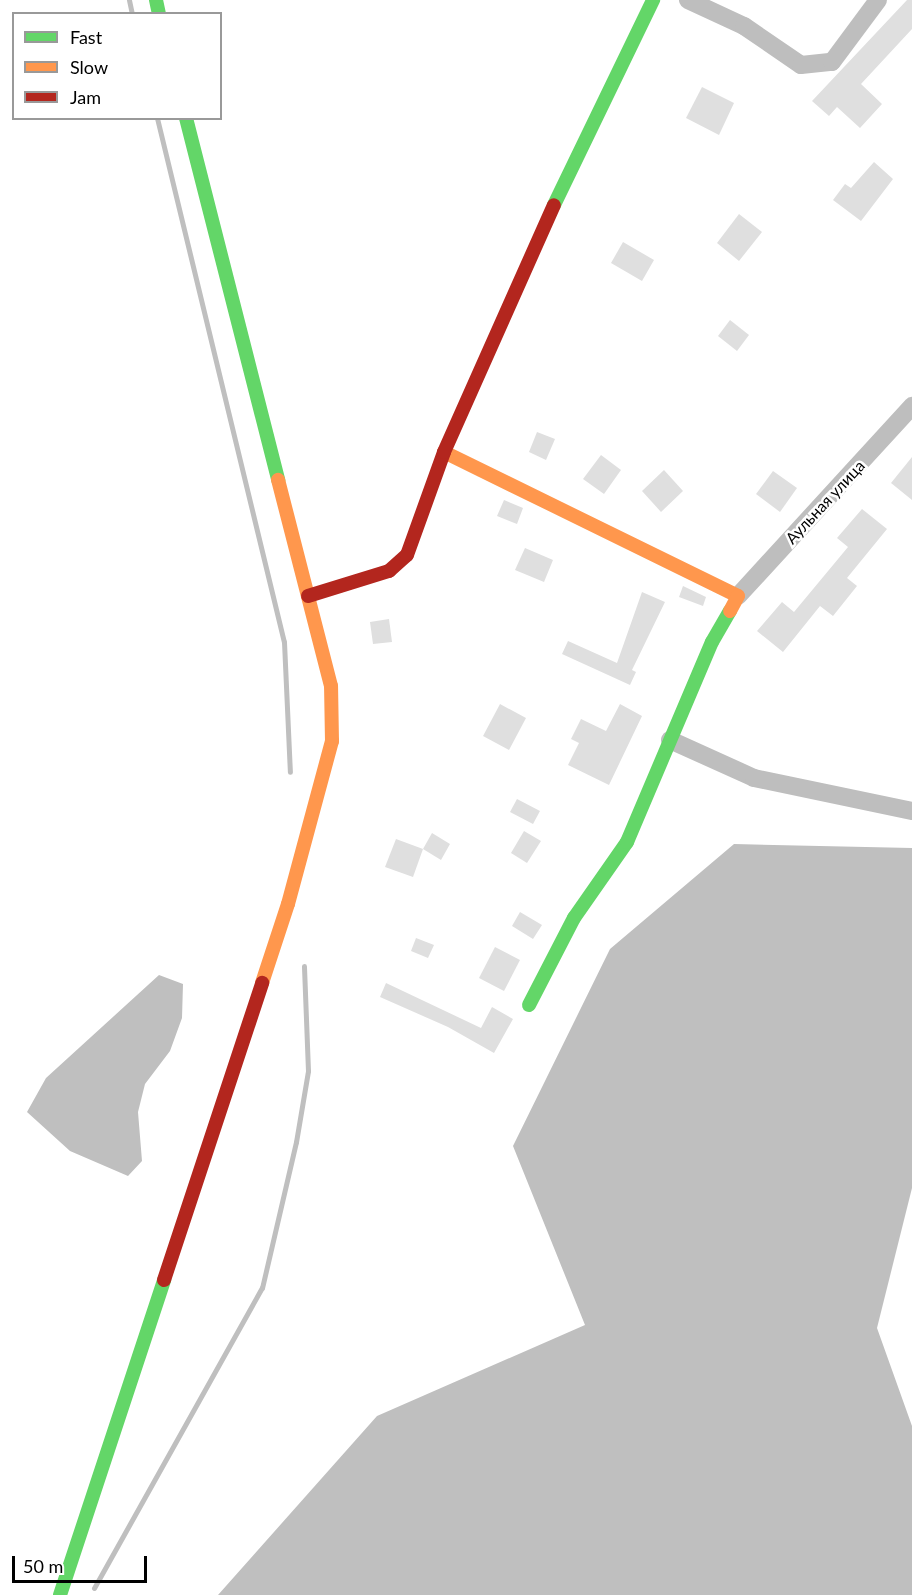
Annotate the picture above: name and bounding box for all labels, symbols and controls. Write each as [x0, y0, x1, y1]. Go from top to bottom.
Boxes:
legend [12, 12, 222, 120]
text: Fast [70, 26, 102, 48]
text: Slow [70, 56, 108, 78]
text: Jam [70, 86, 101, 108]
street label: Аульная улица [781, 456, 869, 548]
scale bar [15, 1544, 150, 1582]
text: 50 m [23, 1555, 63, 1577]

